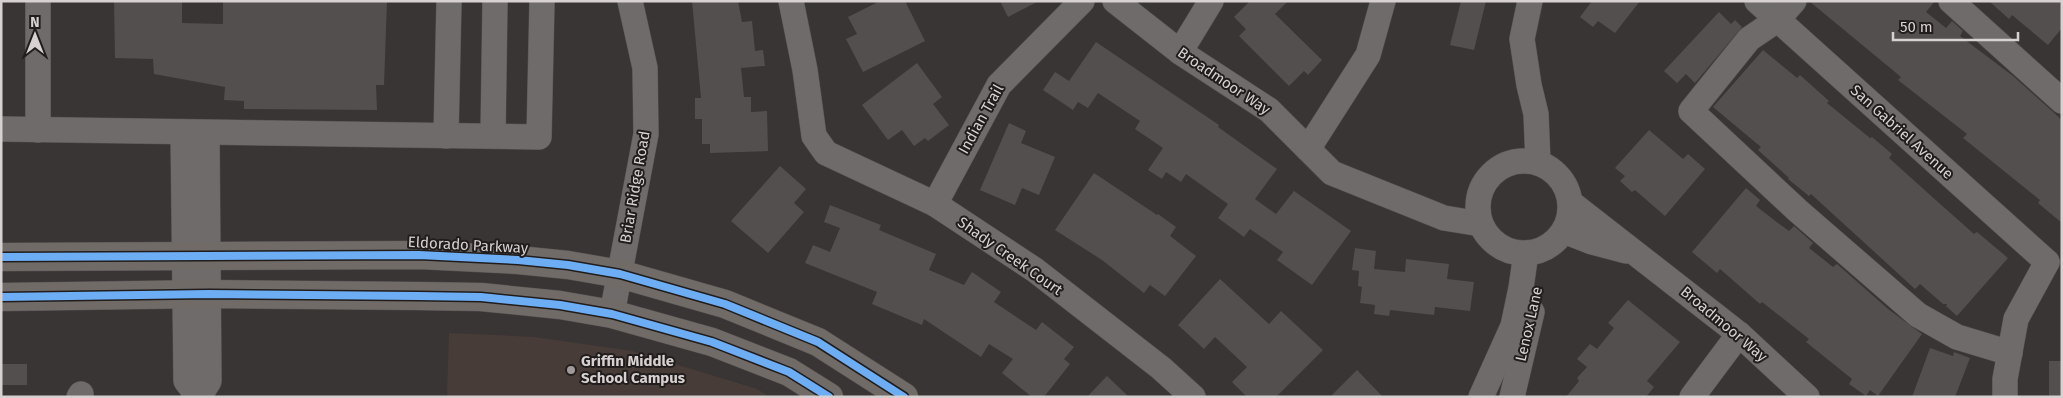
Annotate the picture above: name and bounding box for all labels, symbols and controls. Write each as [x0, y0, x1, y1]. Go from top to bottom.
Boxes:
north arrow [10, 10, 60, 60]
scale bar [1893, 10, 2018, 42]
text: N [30, 14, 40, 31]
text: 50 m [1900, 18, 1933, 36]
street label: Broadmoor Way [1174, 43, 1274, 119]
street label: Indian Trail [955, 81, 1008, 157]
street label: San Gabriel Avenue [1847, 81, 1957, 183]
street label: Briar Ridge Road [616, 129, 654, 245]
street label: Shady Creek Court [954, 213, 1066, 299]
street label: Eldorado Parkway [407, 233, 529, 257]
street label: Broadmoor Way [1677, 283, 1771, 366]
street label: Lenox Lane [1512, 285, 1546, 363]
place label: Griffin Middle School Campus [581, 352, 685, 387]
marker: Griffin Middle School Campus [565, 364, 577, 376]

